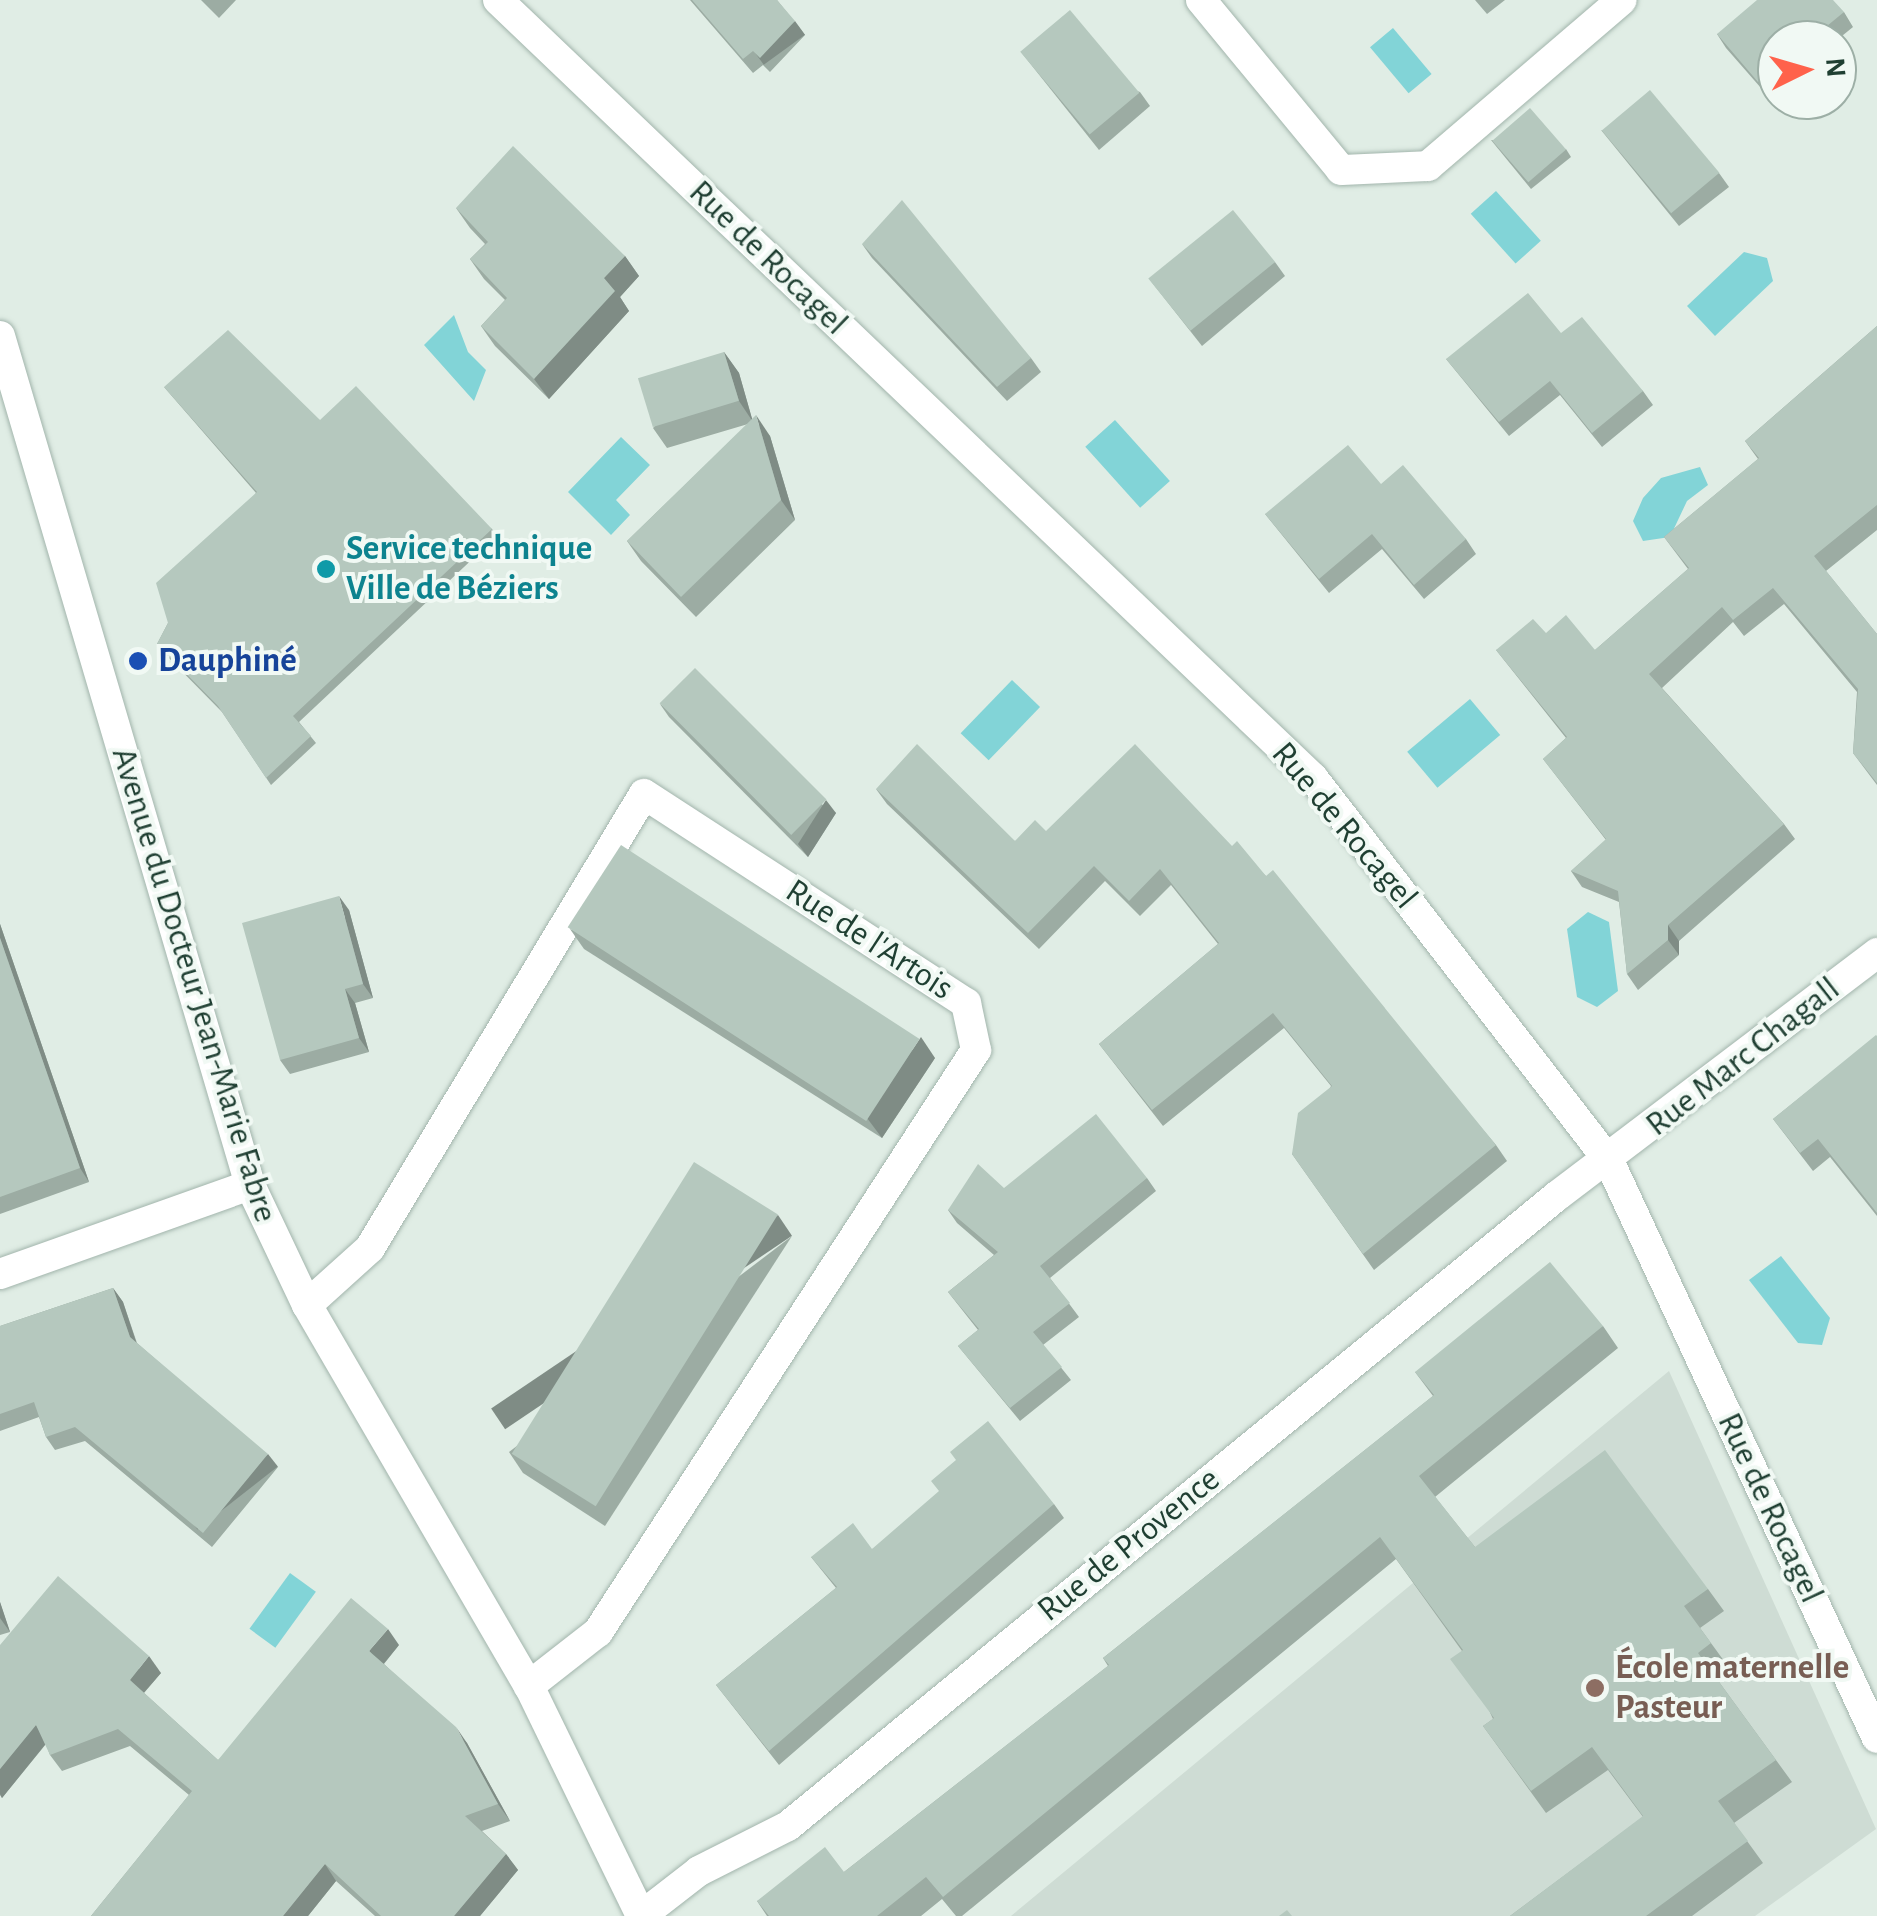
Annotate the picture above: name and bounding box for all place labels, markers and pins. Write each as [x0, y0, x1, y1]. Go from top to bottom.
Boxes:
place label: Service technique Ville de Béziers [346, 528, 592, 610]
marker: Service technique Ville de Béziers [315, 558, 337, 580]
place label: Dauphiné [158, 640, 297, 682]
marker: Dauphiné [127, 650, 149, 672]
place label: École maternelle Pasteur [1615, 1647, 1849, 1729]
marker: École maternelle Pasteur [1584, 1677, 1606, 1699]

